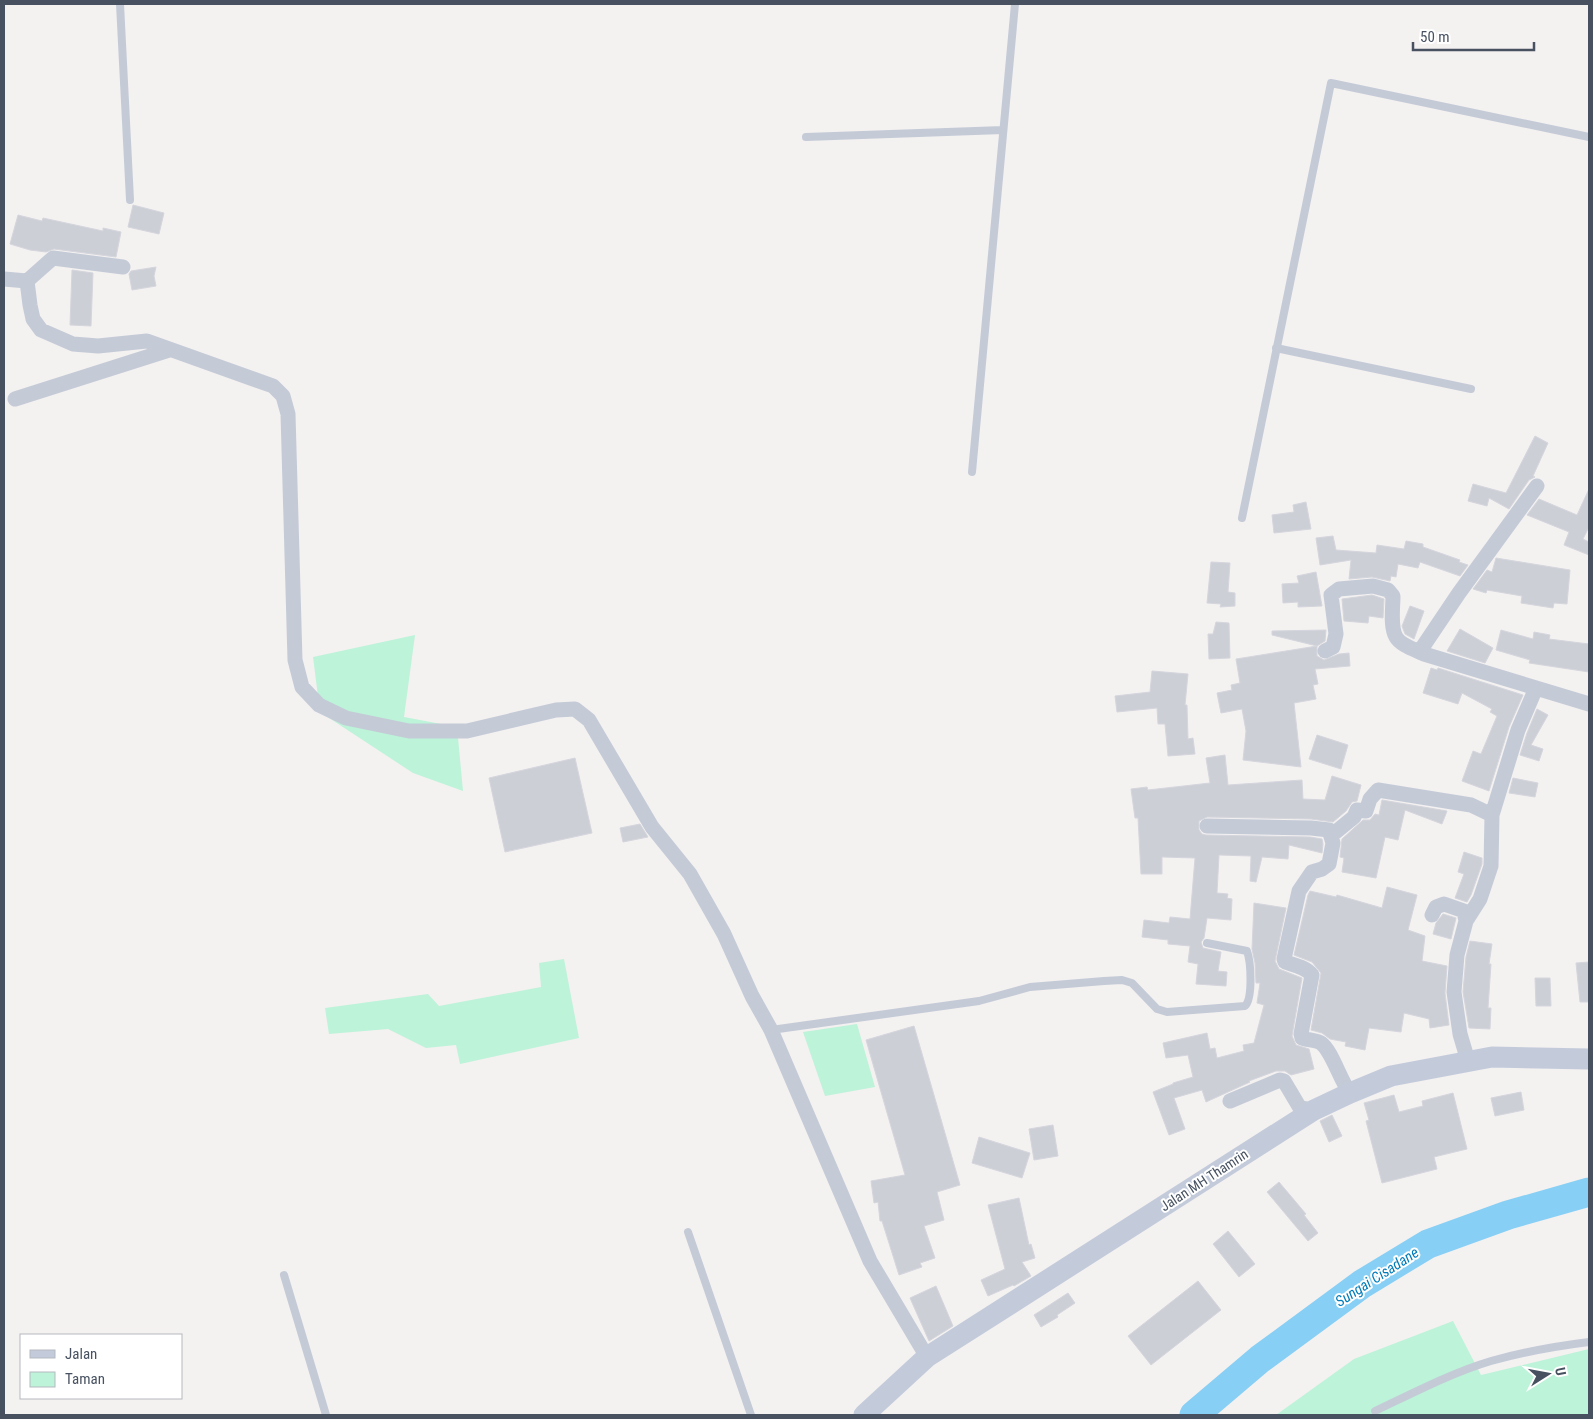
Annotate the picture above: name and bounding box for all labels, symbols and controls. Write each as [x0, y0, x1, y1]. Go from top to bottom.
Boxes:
scale bar [1413, 20, 1534, 52]
text: 50 m [1420, 28, 1450, 46]
street label: Jalan MH Thamrin [1157, 1146, 1251, 1214]
water label: Sungai Cisadane [1332, 1243, 1422, 1311]
legend [20, 1334, 182, 1399]
text: Jalan [65, 1345, 97, 1363]
north arrow [1523, 1349, 1573, 1399]
text: U [1552, 1366, 1569, 1377]
text: Taman [65, 1370, 105, 1388]

